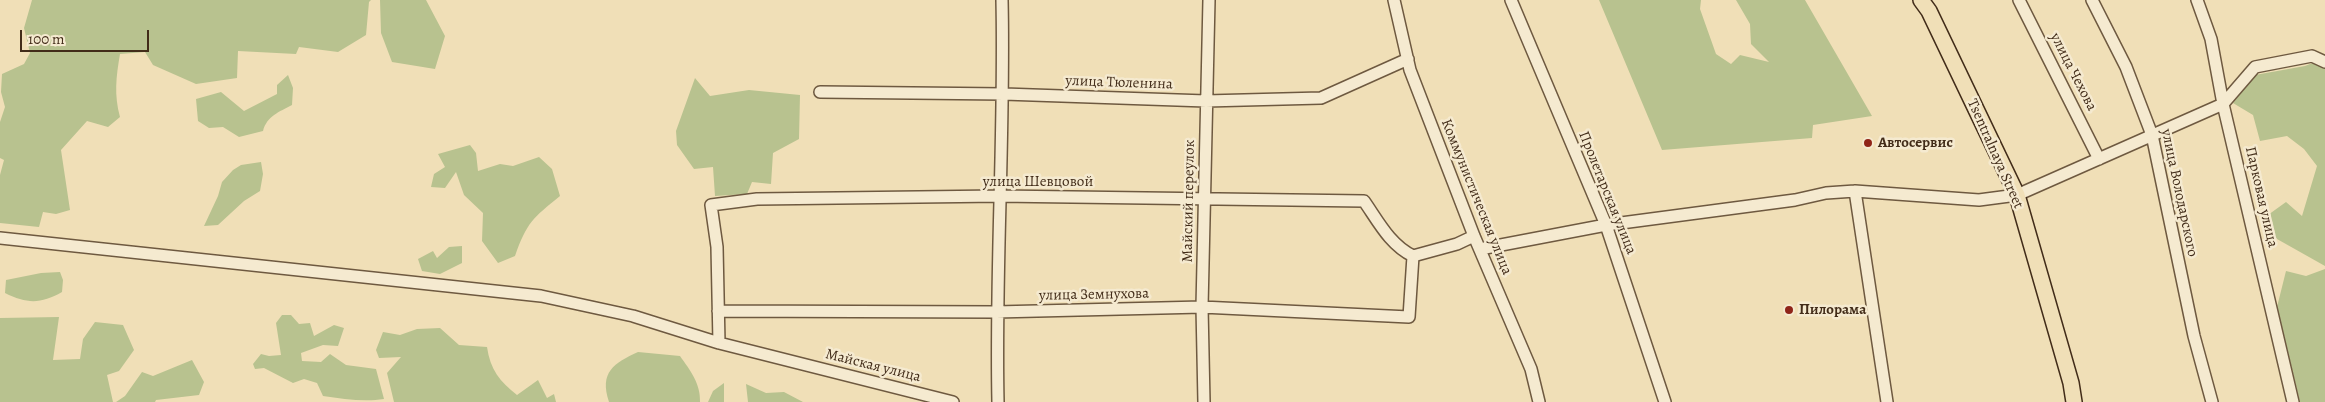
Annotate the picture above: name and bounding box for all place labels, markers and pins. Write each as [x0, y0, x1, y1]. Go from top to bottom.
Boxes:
place label: Автосервис [1878, 134, 1953, 152]
marker: Автосервис [1862, 137, 1874, 149]
place label: Пилорама [1799, 301, 1866, 319]
marker: Пилорама [1783, 304, 1795, 316]

